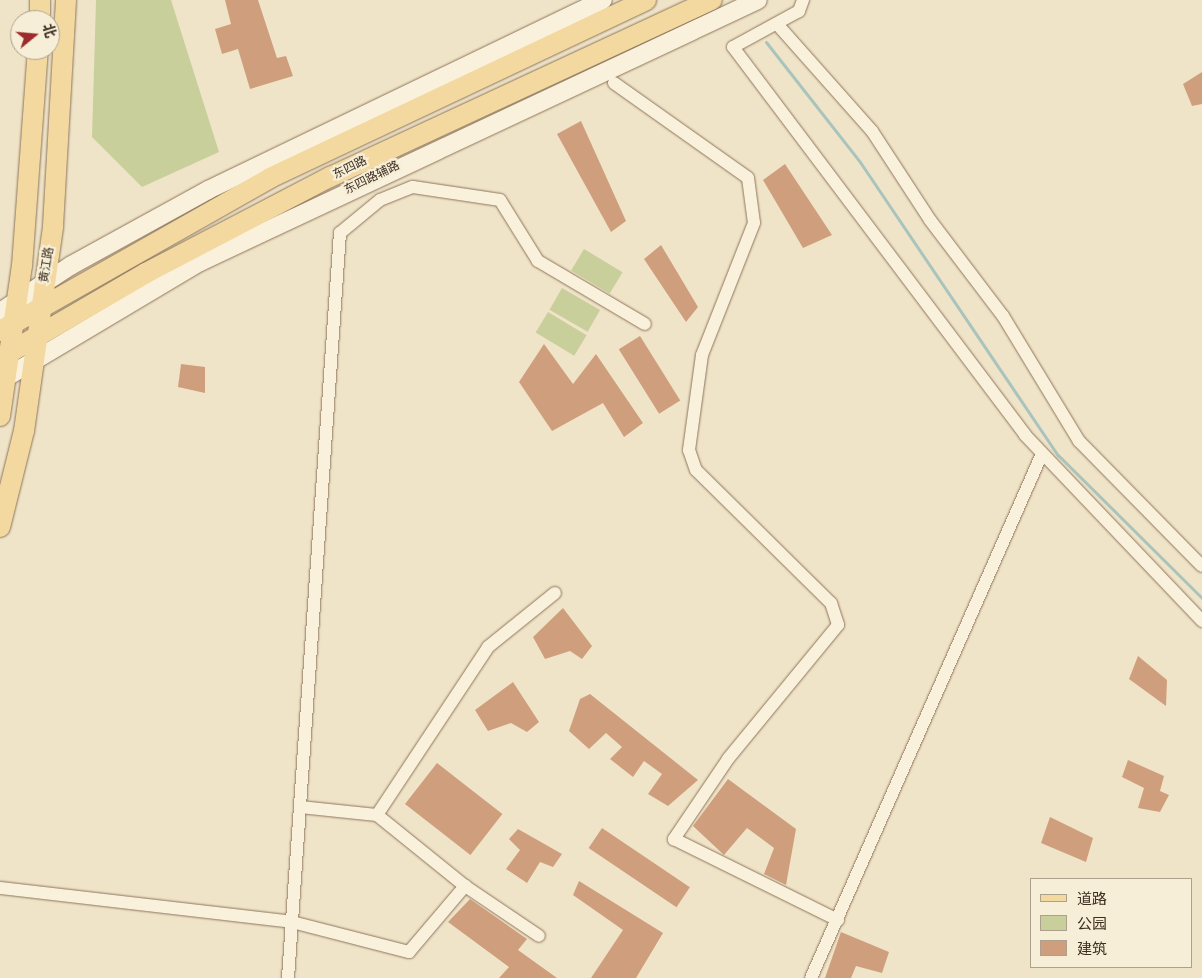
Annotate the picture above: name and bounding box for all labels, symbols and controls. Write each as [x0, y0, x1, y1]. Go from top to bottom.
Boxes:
north arrow [10, 10, 60, 60]
text: 北 [39, 22, 59, 40]
street label: 东四路 [331, 154, 369, 182]
street label: 东四路辅路 [342, 158, 402, 198]
street label: 黄江路 [37, 246, 57, 284]
legend [1030, 878, 1192, 968]
text: 道路 [1077, 890, 1107, 908]
text: 公园 [1077, 915, 1107, 933]
text: 建筑 [1077, 940, 1107, 958]

